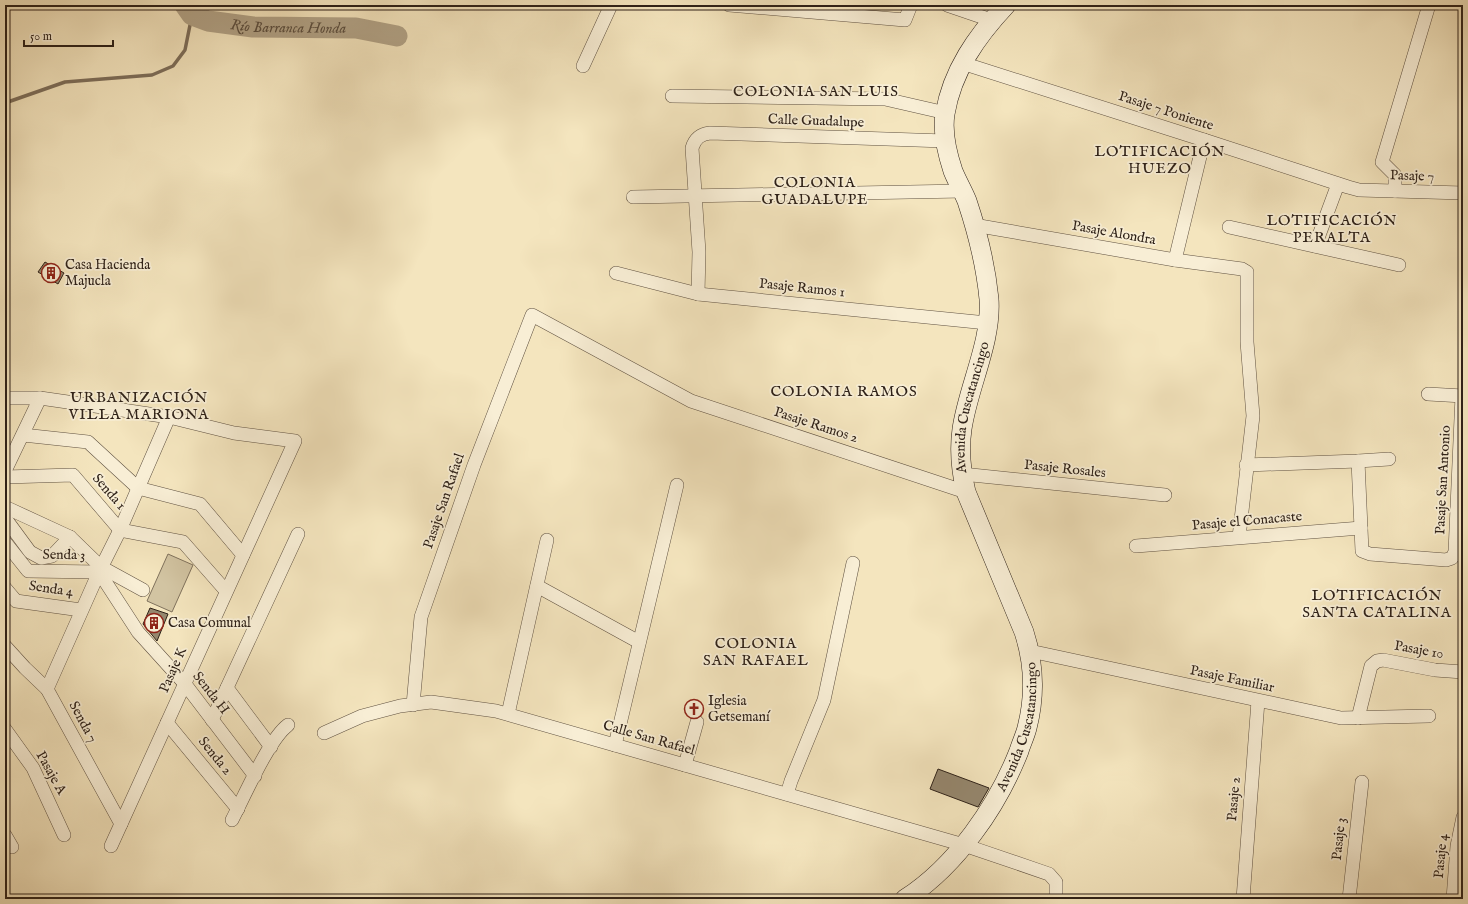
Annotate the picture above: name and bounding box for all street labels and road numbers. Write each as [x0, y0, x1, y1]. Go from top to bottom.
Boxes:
street label: Pasaje 7 Poniente [1116, 87, 1216, 135]
street label: Calle Guadalupe [768, 110, 865, 132]
street label: Pasaje 7 [1390, 166, 1434, 186]
street label: Pasaje Alondra [1071, 217, 1158, 249]
street label: Pasaje Ramos 1 [758, 275, 846, 301]
street label: Avenida Cuscatancingo [952, 339, 994, 475]
street label: Pasaje Ramos 2 [772, 403, 861, 447]
street label: Pasaje San Antonio [1431, 424, 1455, 535]
street label: Pasaje San Rafael [419, 451, 469, 551]
street label: Pasaje Rosales [1023, 456, 1107, 482]
street label: Senda 1 [88, 470, 130, 514]
street label: Pasaje el Conacaste [1191, 507, 1303, 535]
street label: Senda 3 [42, 546, 86, 564]
street label: Senda 4 [28, 577, 74, 601]
street label: Pasaje 10 [1393, 637, 1445, 663]
street label: Pasaje K [155, 644, 191, 696]
street label: Avenida Cuscatancingo [992, 661, 1041, 796]
street label: Pasaje Familiar [1188, 661, 1276, 697]
street label: Senda H [189, 668, 233, 718]
street label: Senda 7 [65, 698, 101, 746]
street label: Calle San Rafael [601, 716, 697, 760]
street label: Senda 2 [194, 733, 236, 779]
street label: Pasaje A [32, 748, 71, 799]
street label: Pasaje 2 [1223, 776, 1245, 822]
street label: Pasaje 3 [1328, 817, 1350, 861]
street label: Pasaje 4 [1430, 833, 1452, 879]

